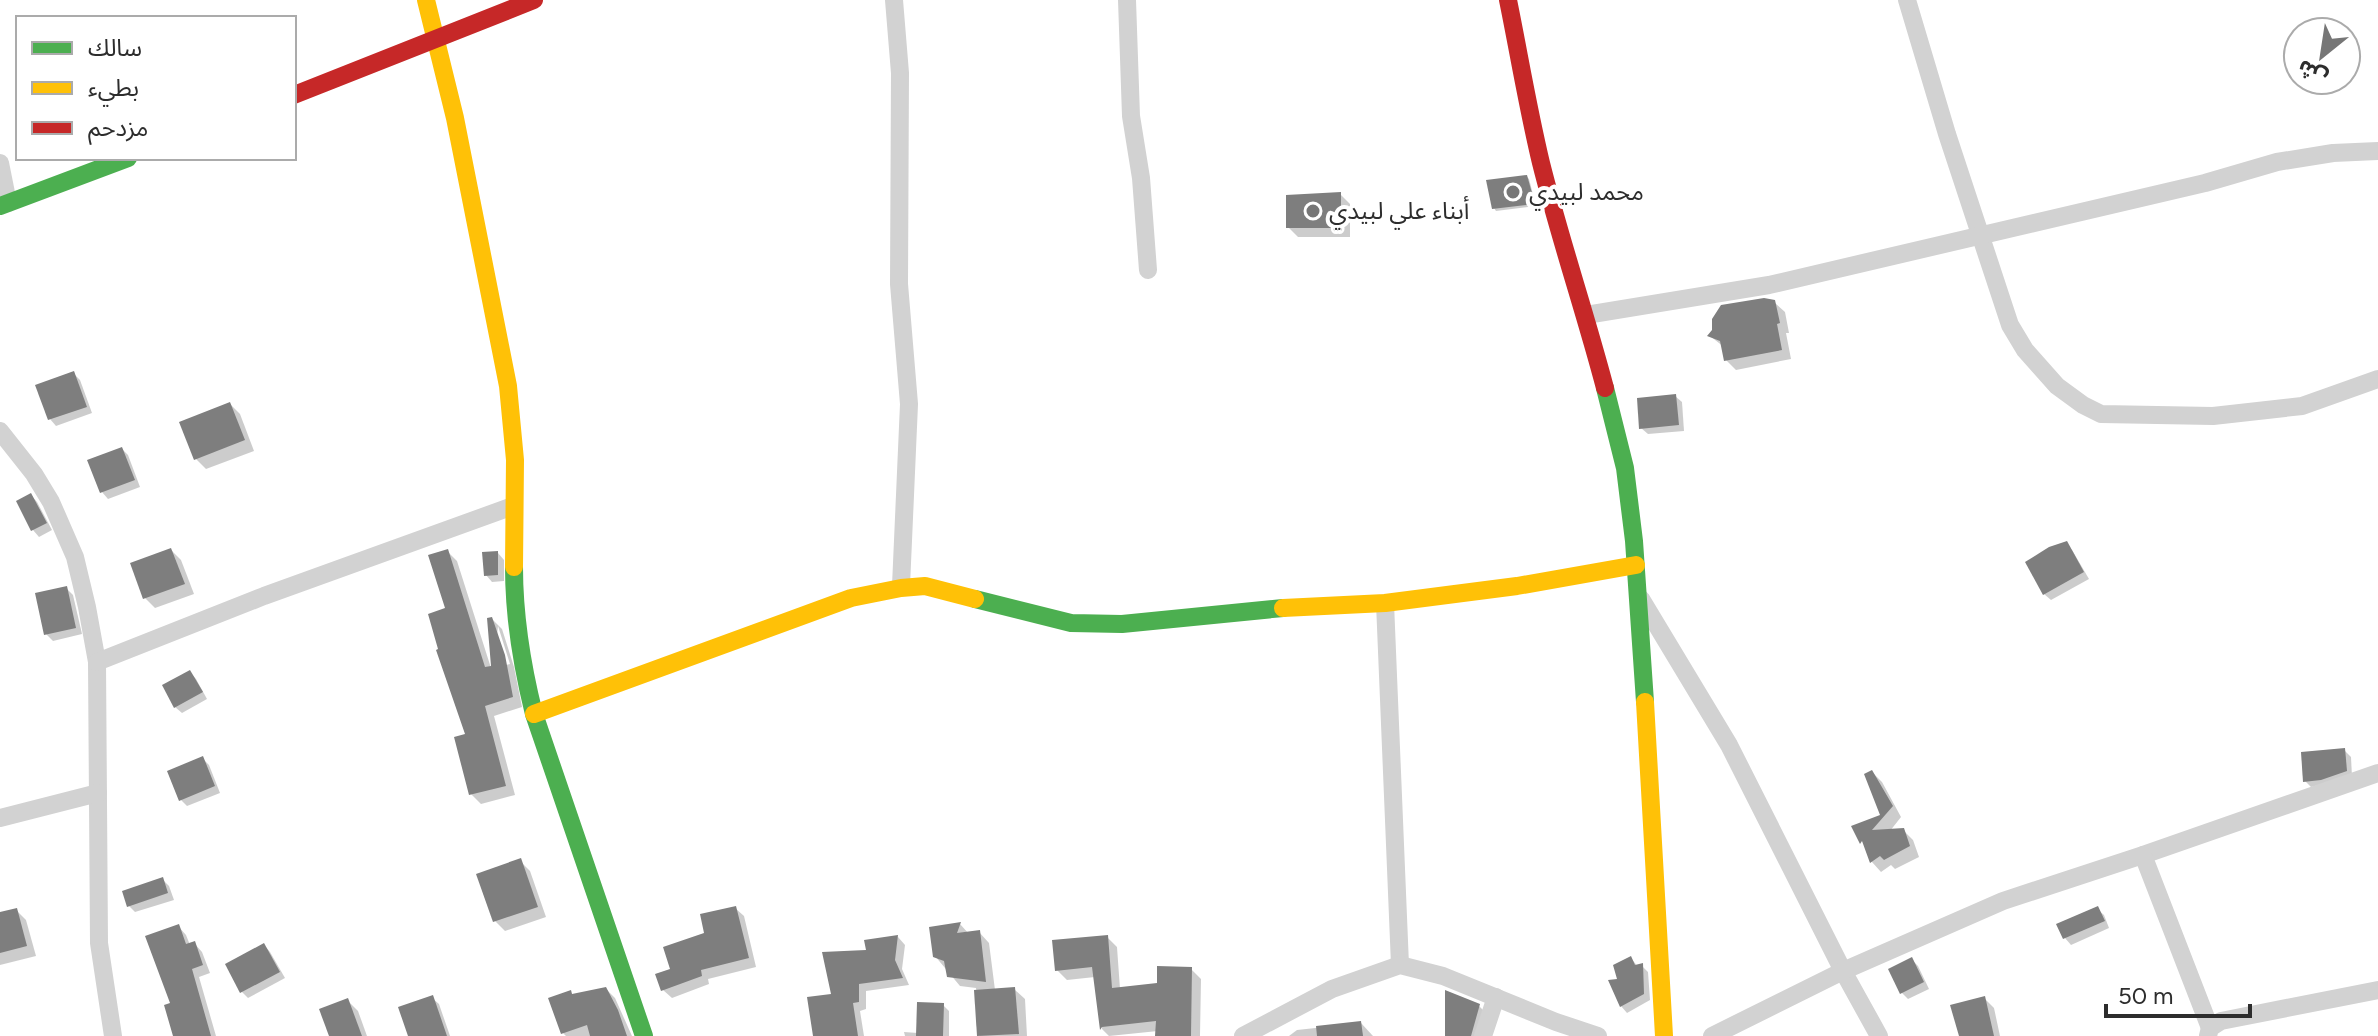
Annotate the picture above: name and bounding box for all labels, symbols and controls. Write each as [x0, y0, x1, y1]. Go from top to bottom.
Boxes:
legend [16, 16, 296, 160]
north arrow [2282, 16, 2362, 96]
text: سالك [88, 33, 142, 62]
text: ش [2292, 54, 2332, 92]
text: بطيء [88, 73, 139, 107]
text: مزدحم [88, 113, 148, 145]
place label: محمد لبيدي [1529, 177, 1644, 211]
marker: محمد لبيدي [1504, 183, 1522, 201]
place label: أبناء علي لبيدي [1329, 195, 1469, 230]
marker: أبناء علي لبيدي [1304, 202, 1322, 220]
scale bar [2106, 968, 2250, 1018]
text: 50 m [2118, 981, 2174, 1010]

